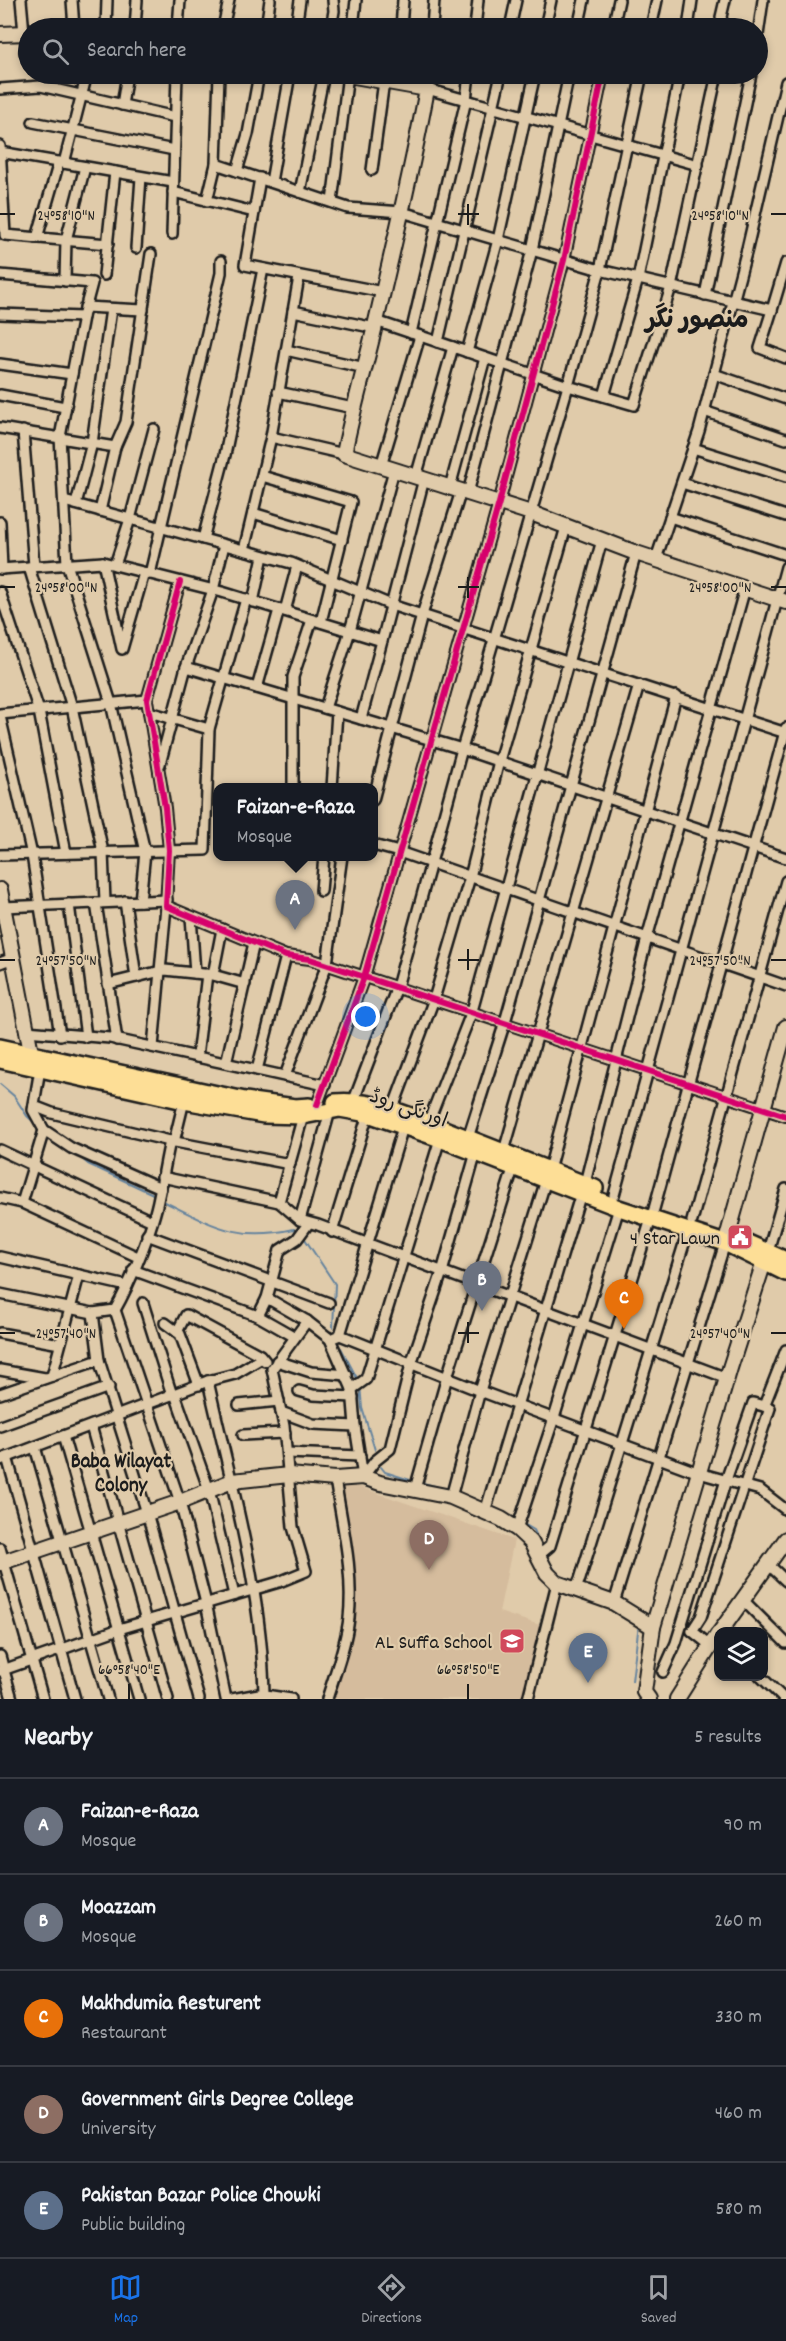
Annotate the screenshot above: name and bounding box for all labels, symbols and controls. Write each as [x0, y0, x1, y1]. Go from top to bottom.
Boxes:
search box [18, 18, 768, 84]
icon: search [39, 35, 72, 68]
text: Search here [87, 36, 186, 67]
text: 24°58'10"N [37, 206, 95, 228]
text: 24°58'10"N [691, 206, 749, 228]
district label: منصور نگر [642, 302, 749, 340]
text: 24°58'00"N [35, 578, 97, 600]
text: 24°58'00"N [689, 578, 751, 600]
popup [213, 783, 378, 861]
text: Faizan-e-Raza [237, 793, 354, 824]
text: Mosque [237, 824, 292, 852]
pin: A [276, 880, 314, 930]
text: 24°57'50"N [35, 951, 97, 973]
text: 24°57'50"N [689, 951, 751, 973]
your location [351, 1002, 380, 1031]
street label: اورنگی روڈ [365, 1083, 451, 1136]
public building icon: 4 Star Lawn [725, 1222, 755, 1252]
place label: 4 Star Lawn [630, 1226, 720, 1254]
pin: B [462, 1262, 502, 1311]
pin: C [604, 1280, 644, 1329]
text: 24°57'40"N [36, 1324, 96, 1346]
text: 24°57'40"N [690, 1324, 750, 1346]
district label: Baba Wilayat Colony [71, 1448, 171, 1502]
pin: D [410, 1520, 448, 1570]
school or university icon: AL Suffa School [497, 1626, 527, 1656]
map controls [714, 1627, 768, 1681]
button: layers [714, 1627, 768, 1681]
place label: AL Suffa School [375, 1630, 492, 1658]
pin: E [568, 1634, 608, 1683]
text: 66°58'40"E [98, 1660, 160, 1682]
text: 66°58'50"E [437, 1660, 500, 1682]
text: Nearby [24, 1720, 92, 1757]
text: 5 results [694, 1724, 762, 1752]
text: Faizan-e-Raza [81, 1797, 198, 1828]
text: A [38, 1812, 49, 1840]
text: 90 m [724, 1812, 762, 1840]
text: Mosque [81, 1828, 136, 1856]
text: Moazzam [81, 1893, 156, 1924]
text: B [39, 1908, 48, 1936]
text: 260 m [714, 1908, 762, 1936]
text: Mosque [81, 1924, 136, 1952]
text: Makhdumia Resturent [81, 1989, 261, 2020]
text: C [39, 2004, 48, 2032]
text: 330 m [715, 2004, 762, 2032]
text: Restaurant [81, 2020, 167, 2048]
text: Government Girls Degree College [81, 2085, 353, 2116]
text: D [38, 2100, 49, 2128]
text: 460 m [715, 2100, 762, 2128]
text: University [81, 2116, 156, 2144]
text: Pakistan Bazar Police Chowki [81, 2181, 320, 2212]
text: E [39, 2196, 48, 2224]
text: 580 m [716, 2196, 762, 2224]
text: Public building [81, 2212, 185, 2240]
tab: Map [109, 2271, 142, 2330]
tab: Directions [361, 2271, 422, 2330]
tab: Saved [641, 2271, 677, 2330]

